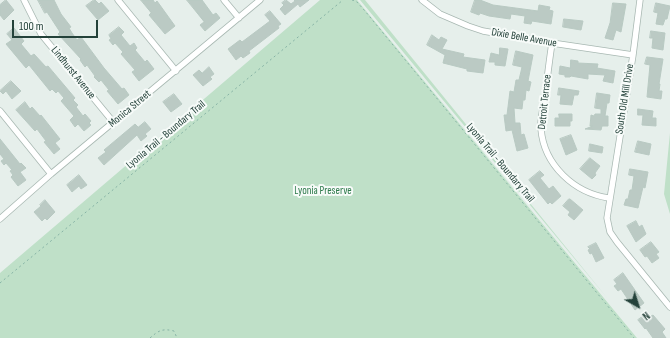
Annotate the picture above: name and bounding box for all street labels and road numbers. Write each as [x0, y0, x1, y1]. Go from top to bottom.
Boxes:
street label: Dixie Belle Avenue [490, 26, 558, 50]
street label: Lindhurst Avenue [48, 44, 98, 102]
street label: South Old Mill Drive [613, 63, 637, 135]
street label: Detroit Terrace [536, 74, 554, 130]
street label: Monica Street [106, 87, 154, 131]
street label: Lyonia Trail - Boundary Trail [124, 98, 208, 172]
street label: Lyonia Trail - Boundary Trail [463, 121, 537, 205]

